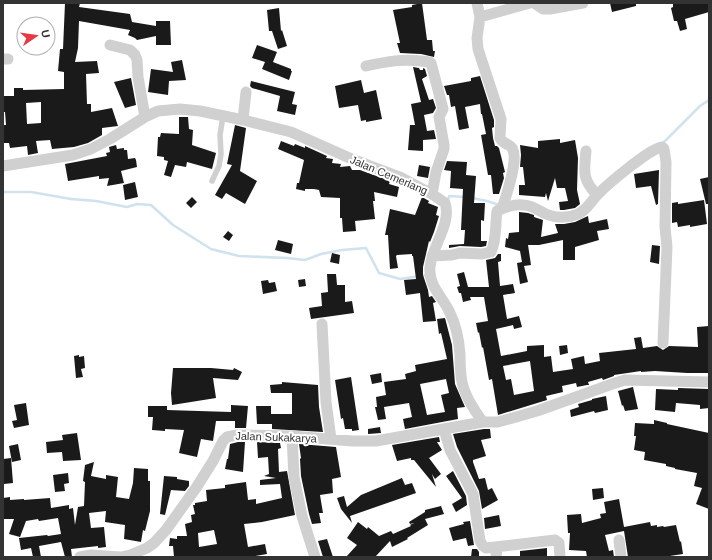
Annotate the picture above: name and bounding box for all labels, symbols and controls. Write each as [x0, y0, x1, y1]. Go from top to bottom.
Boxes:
north arrow [16, 16, 56, 56]
text: U [39, 29, 52, 39]
street label: Jalan Cemerlang [348, 153, 430, 197]
street label: Jalan Sukakarya [235, 430, 318, 444]

